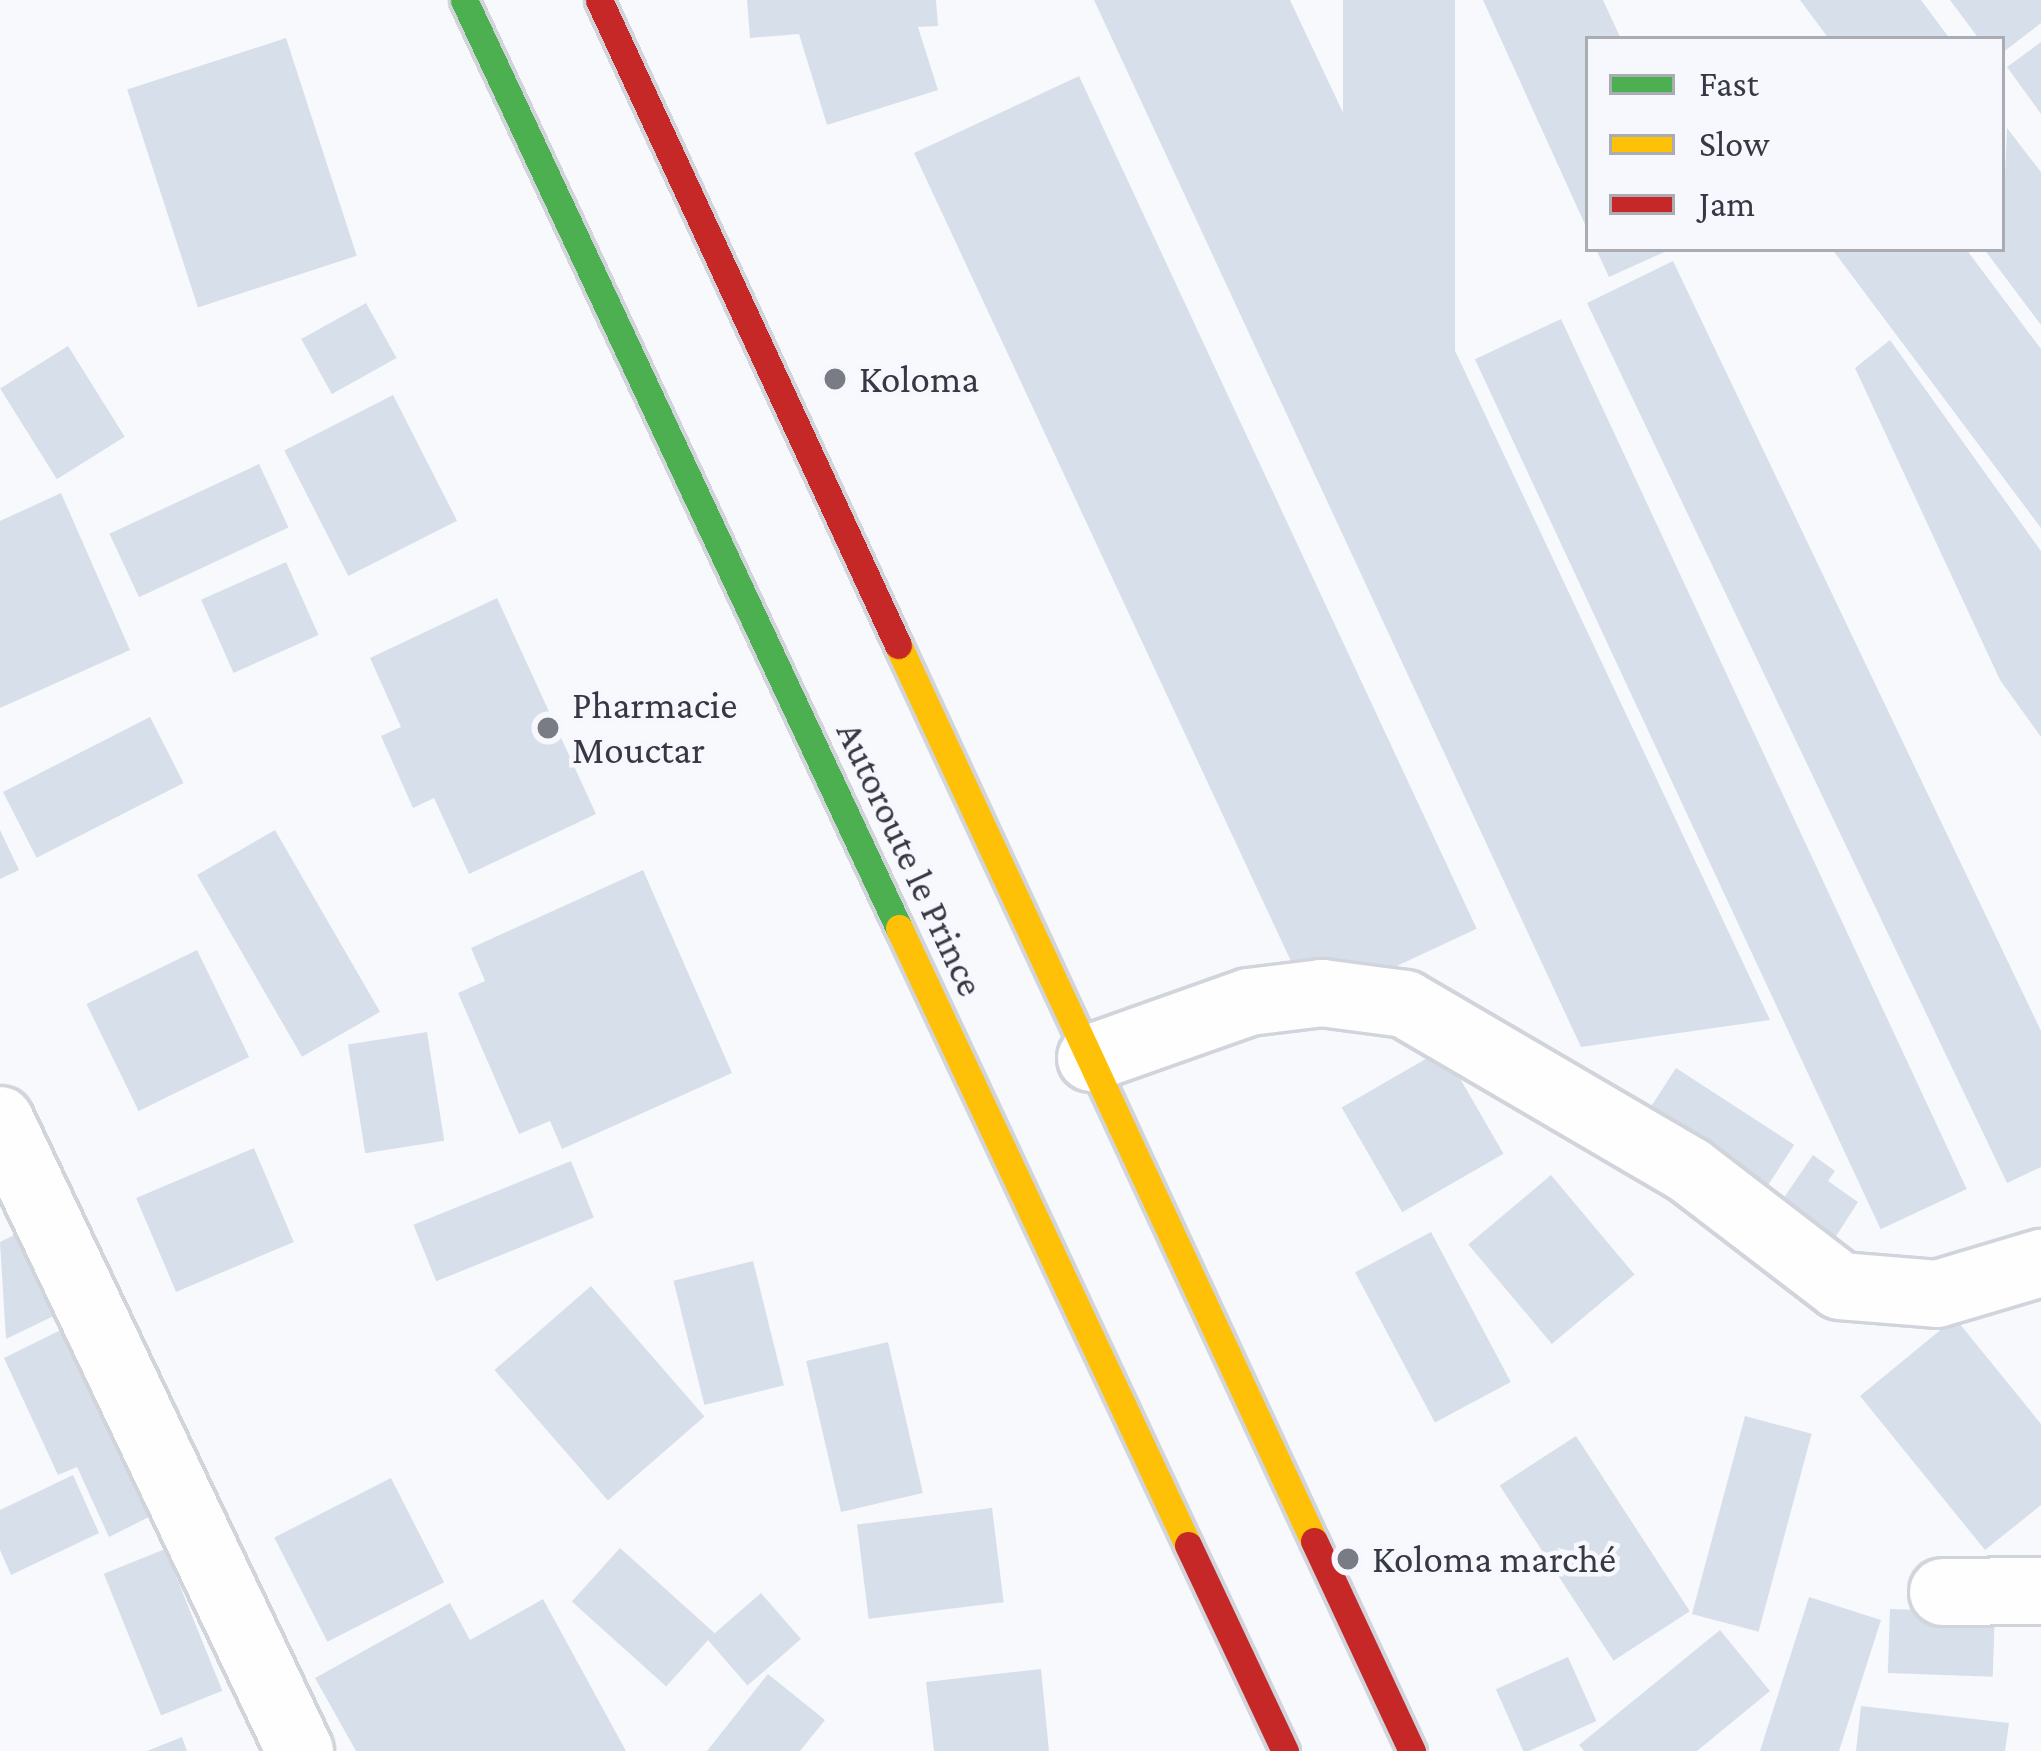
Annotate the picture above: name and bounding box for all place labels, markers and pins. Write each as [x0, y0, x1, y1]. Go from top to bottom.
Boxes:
place label: Koloma [859, 356, 979, 402]
marker: Koloma [822, 366, 848, 392]
place label: Pharmacie Mouctar [572, 683, 737, 774]
marker: Pharmacie Mouctar [535, 715, 561, 741]
place label: Koloma marché [1372, 1536, 1616, 1582]
marker: Koloma marché [1335, 1546, 1361, 1572]

